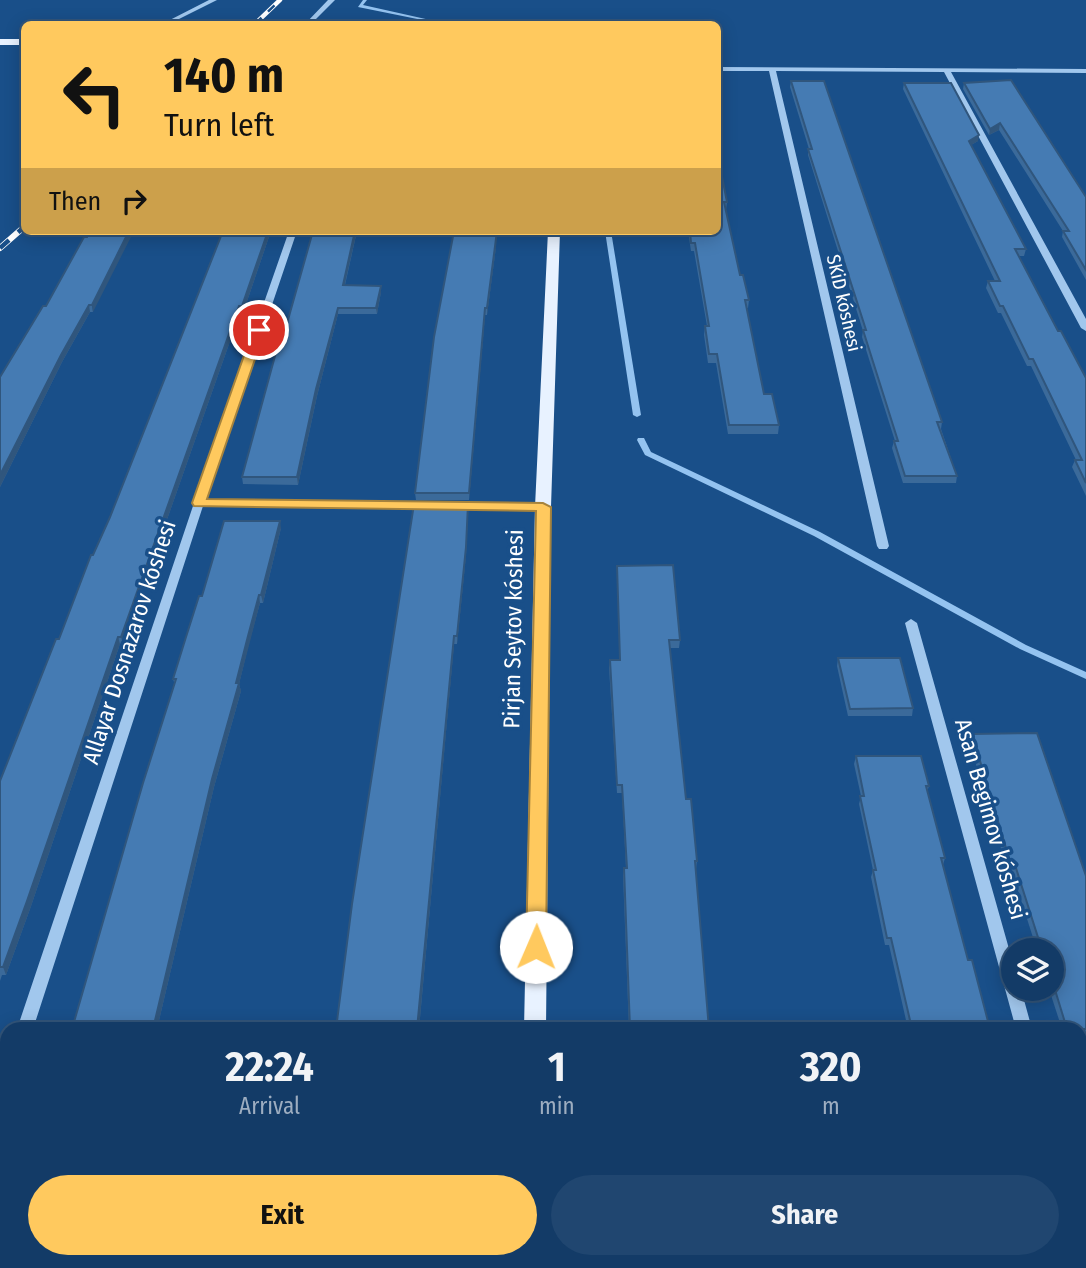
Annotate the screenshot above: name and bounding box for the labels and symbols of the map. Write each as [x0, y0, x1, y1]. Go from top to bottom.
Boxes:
street label: SKiD kóshesi [822, 252, 866, 354]
pin [229, 300, 289, 360]
street label: Allayar Dosnazarov kóshesi [76, 516, 182, 768]
street label: Pirjan Seytov kóshesi [497, 529, 529, 729]
street label: Asan Begimov kóshesi [949, 715, 1033, 923]
position arrow [499, 910, 573, 984]

